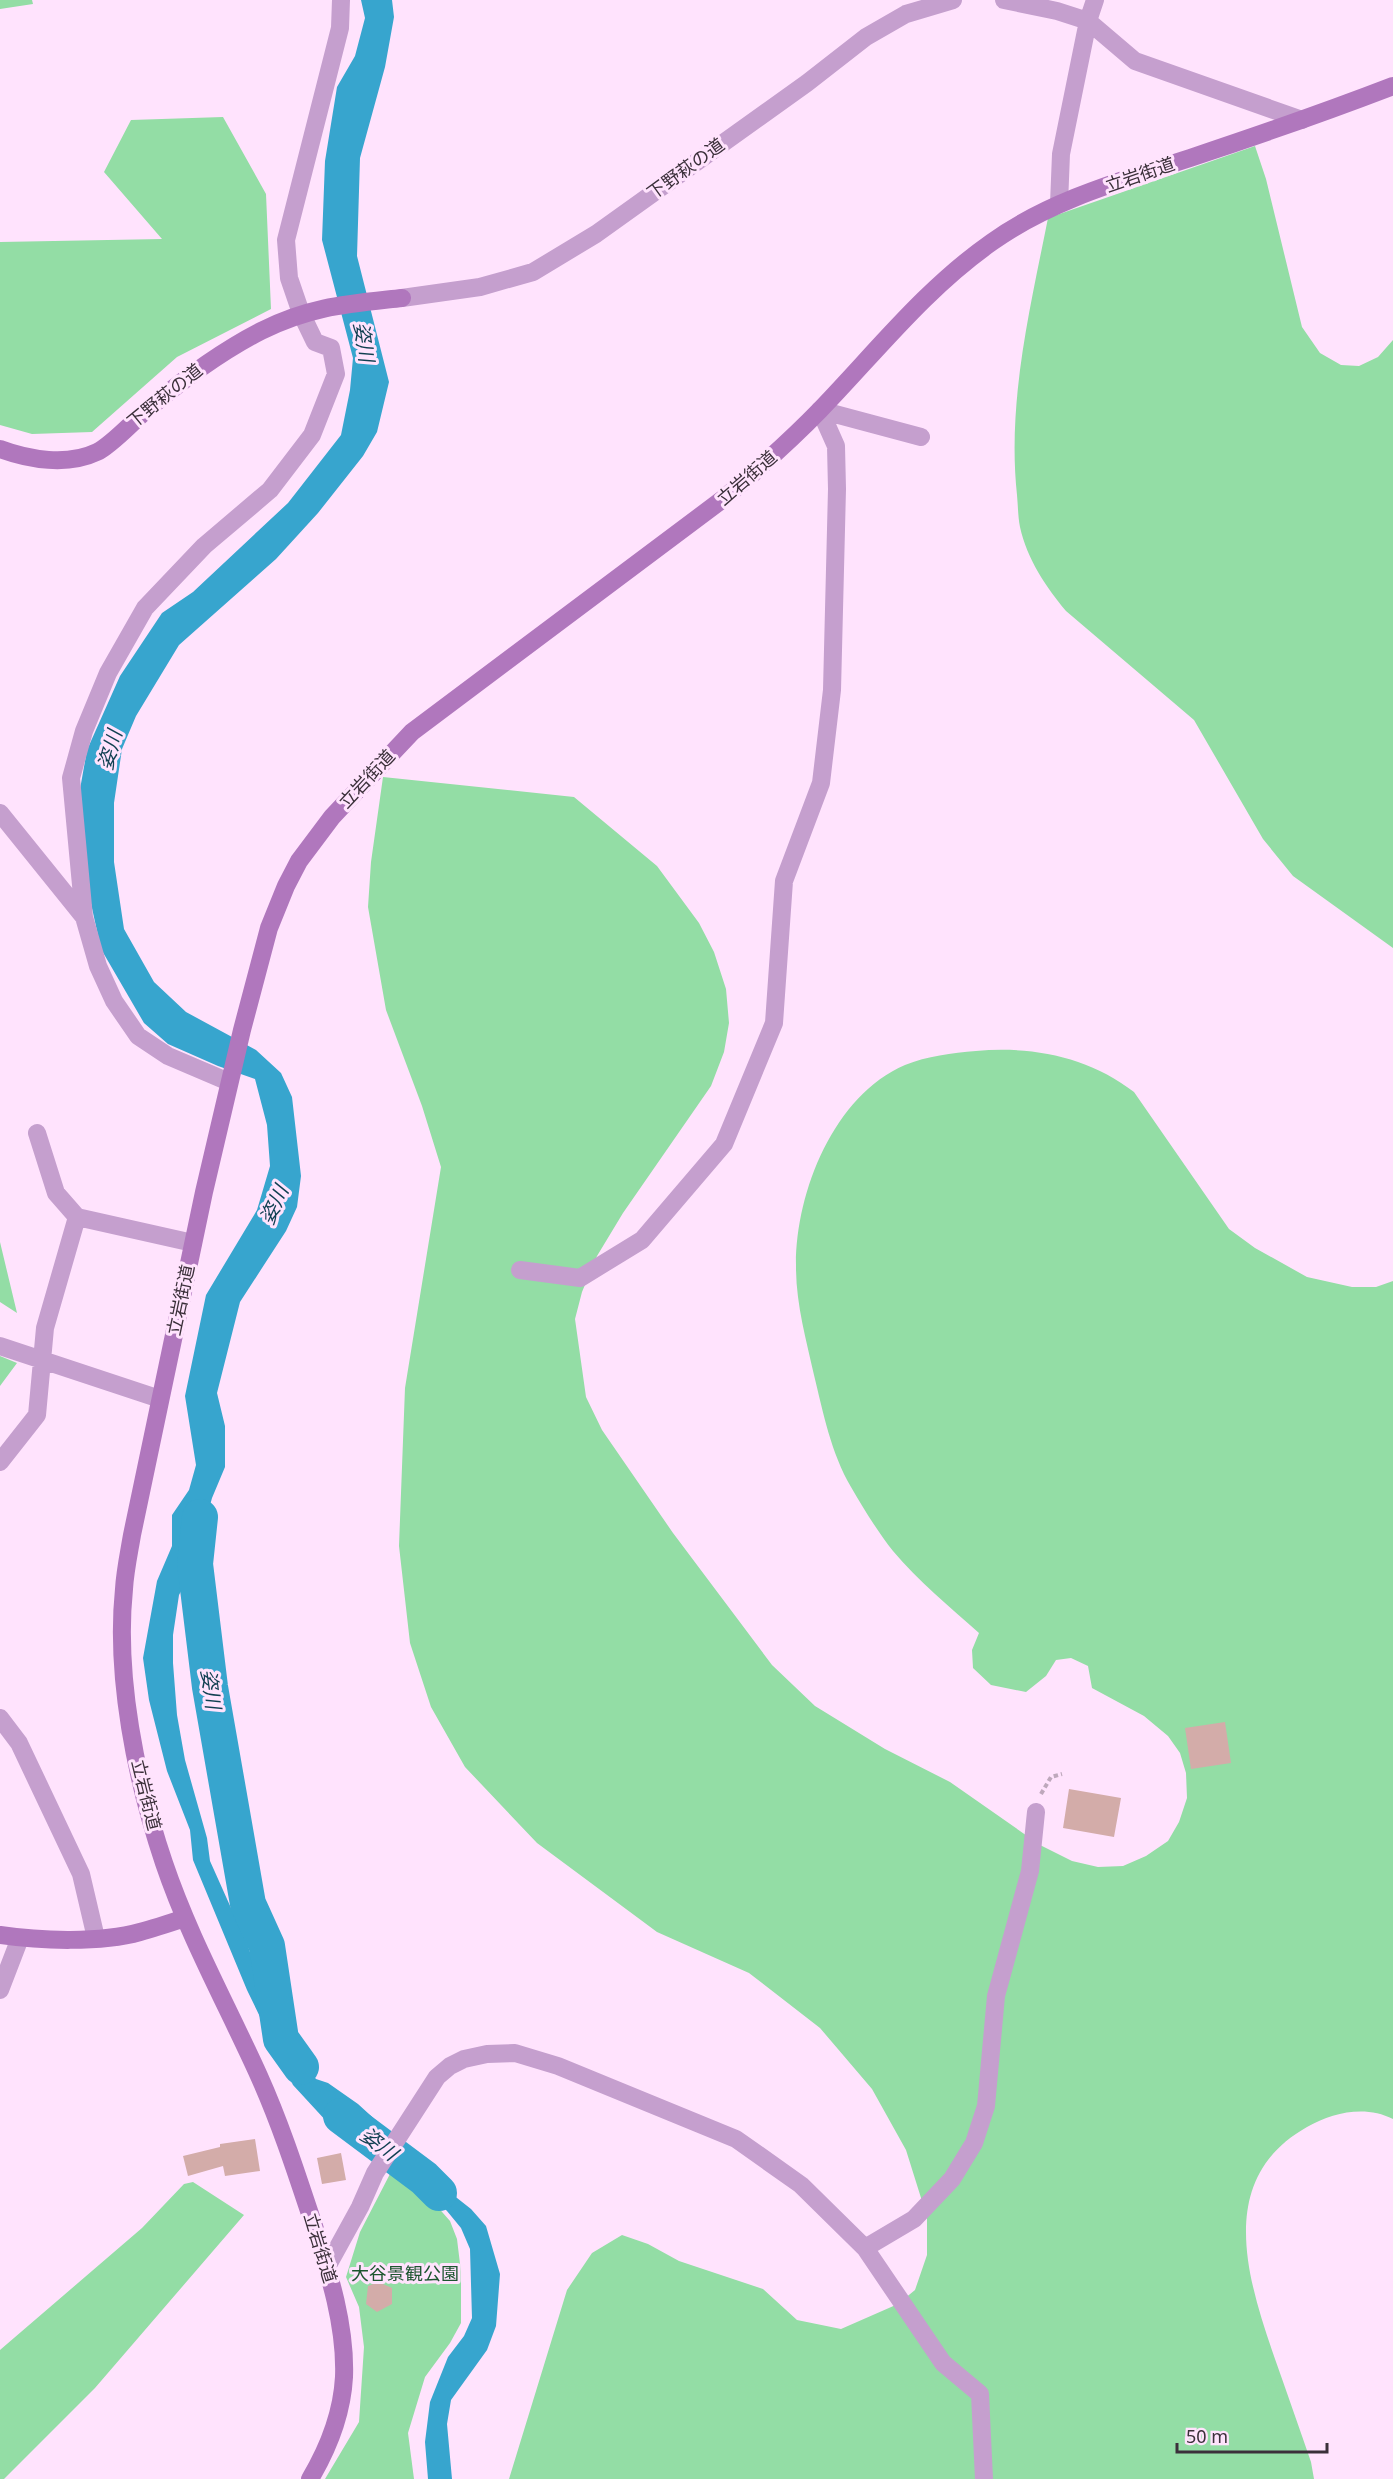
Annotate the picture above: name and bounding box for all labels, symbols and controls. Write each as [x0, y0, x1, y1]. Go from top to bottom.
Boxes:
street label: 下野萩の道 [642, 132, 729, 204]
street label: 立岩街道 [1102, 151, 1178, 197]
water label: 姿川 [348, 320, 381, 366]
street label: 下野萩の道 [122, 358, 207, 433]
street label: 立岩街道 [711, 445, 781, 510]
water label: 姿川 [91, 725, 128, 773]
street label: 立岩街道 [333, 744, 400, 813]
water label: 姿川 [253, 1179, 295, 1229]
street label: 立岩街道 [161, 1262, 199, 1338]
water label: 姿川 [195, 1667, 228, 1713]
street label: 立岩街道 [127, 1757, 167, 1833]
water label: 姿川 [355, 2121, 405, 2168]
street label: 立岩街道 [299, 2210, 343, 2286]
park label: 大谷景観公園 [351, 2261, 459, 2285]
scale bar [1177, 2416, 1327, 2454]
text: 50 m [1186, 2424, 1228, 2448]

